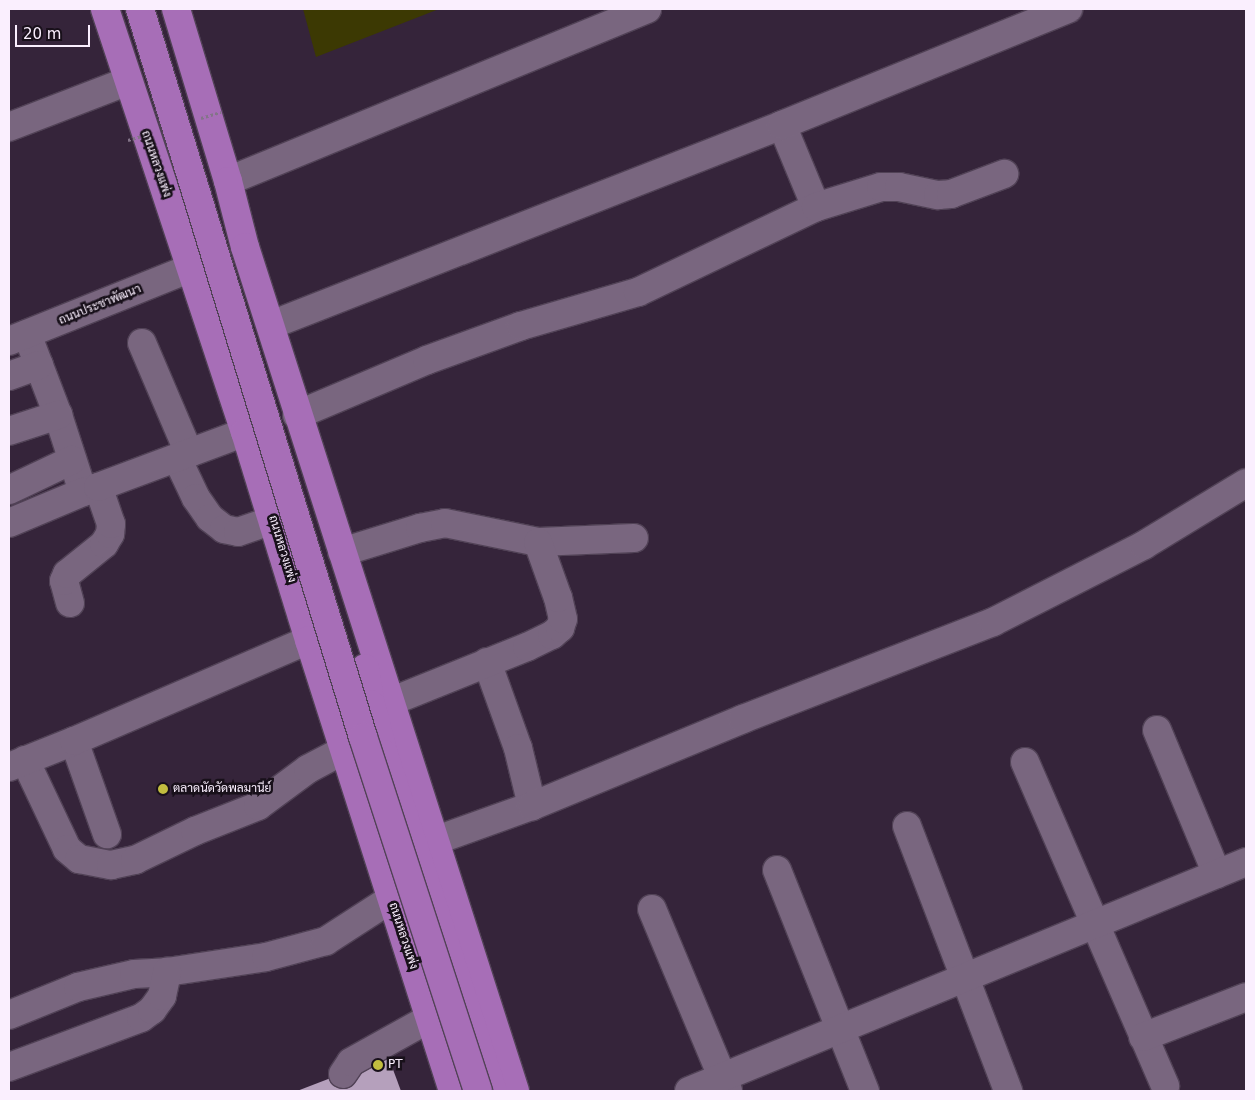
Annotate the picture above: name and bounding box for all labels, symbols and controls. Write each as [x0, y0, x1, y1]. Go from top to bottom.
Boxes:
scale bar [18, 15, 92, 47]
text: 20 m [23, 25, 61, 43]
street label: ถนนหลวงแพ่ง [138, 129, 174, 199]
street label: ถนนประชาพัฒนา [57, 282, 143, 328]
street label: ถนนหลวงแพ่ง [265, 514, 299, 584]
place label: ตลาดนัดวัดพลมานีย์ [173, 782, 271, 796]
marker: ตลาดนัดวัดพลมานีย์ [157, 783, 169, 795]
street label: ถนนหลวงแพ่ง [385, 901, 421, 971]
place label: PT [388, 1058, 403, 1072]
marker: PT [372, 1059, 384, 1071]

